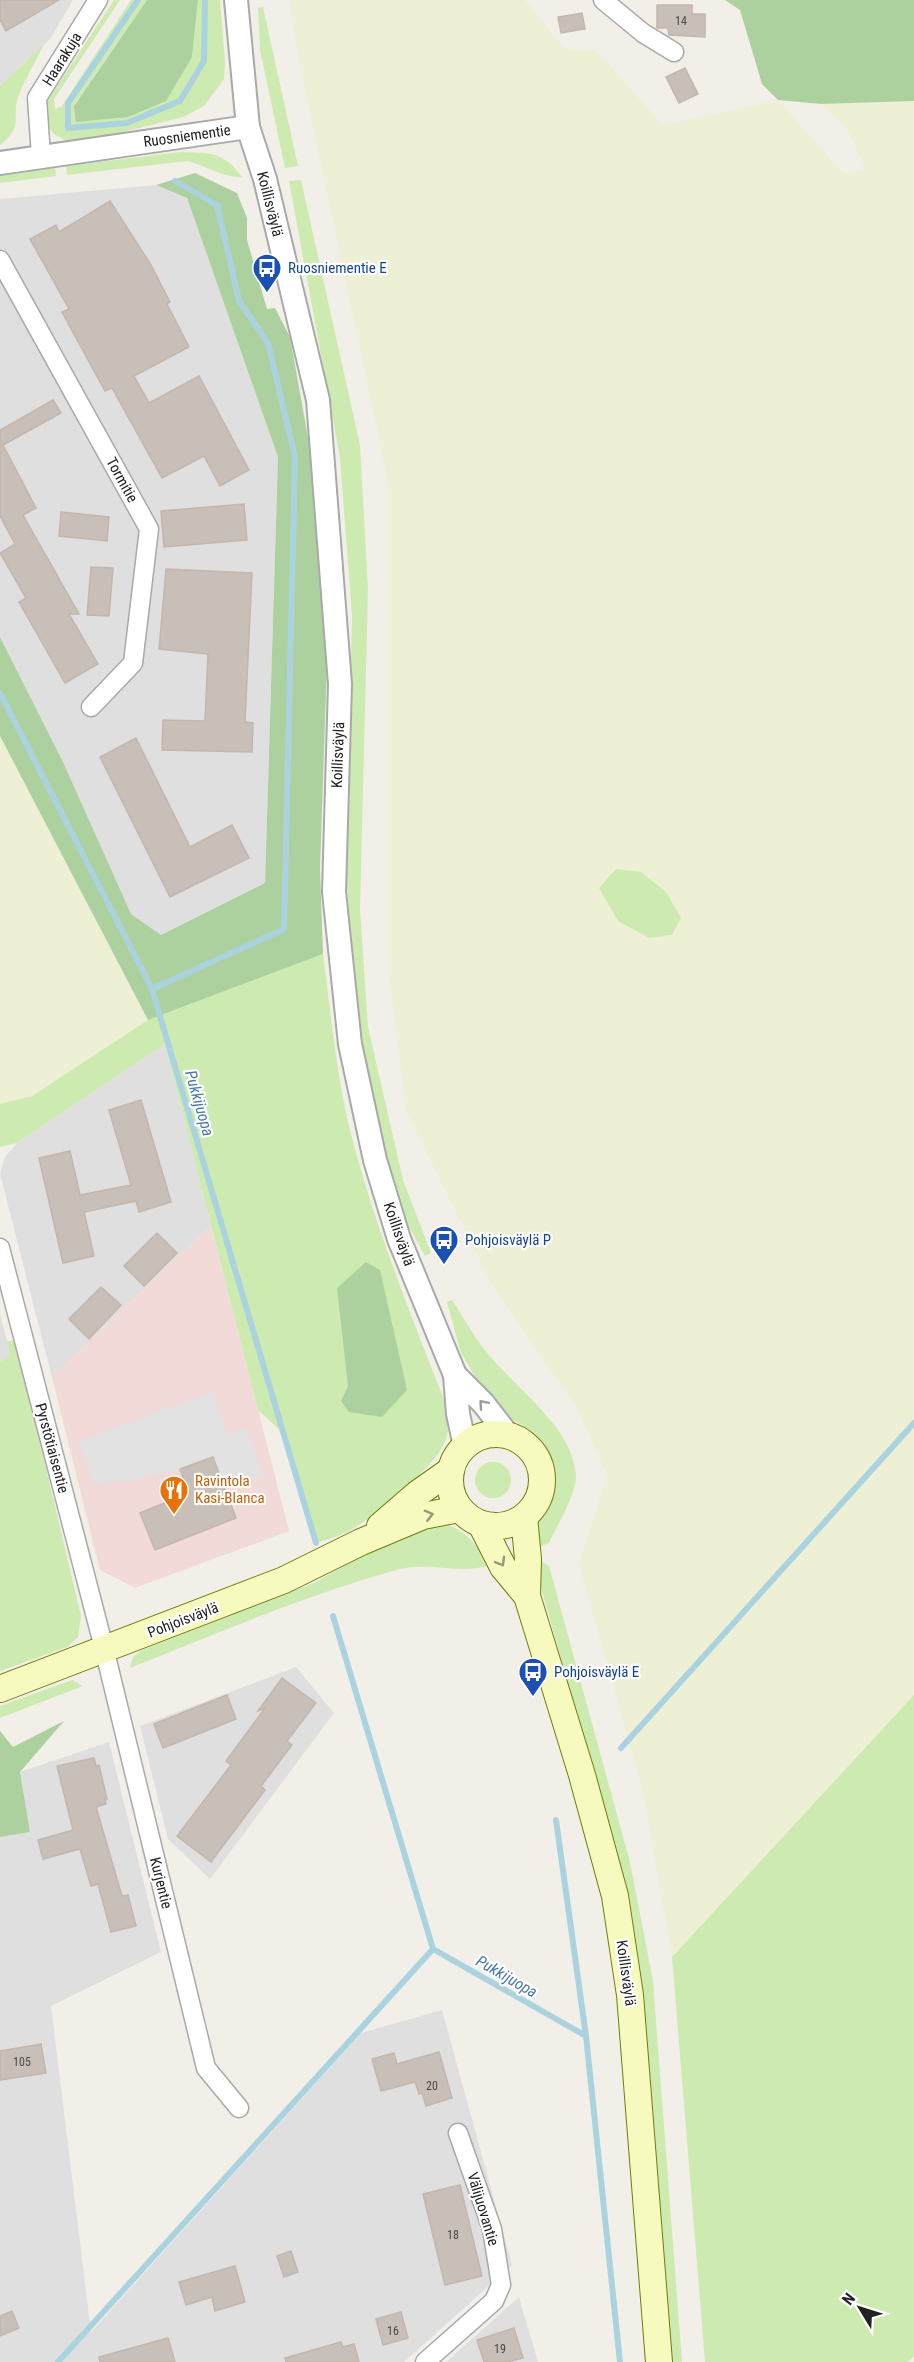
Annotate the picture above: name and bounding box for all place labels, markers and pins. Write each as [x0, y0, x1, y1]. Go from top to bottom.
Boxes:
bus stop icon: Ruosniementie E [251, 252, 283, 294]
place label: Ruosniementie E [288, 259, 387, 277]
bus stop icon: Pohjoisväylä P [428, 1224, 460, 1266]
place label: Pohjoisväylä P [465, 1231, 551, 1249]
place label: Ravintola Kasi-Blanca [195, 1472, 265, 1507]
restaurant icon: Ravintola Kasi-Blanca [158, 1474, 190, 1516]
bus stop icon: Pohjoisväylä E [517, 1656, 549, 1698]
place label: Pohjoisväylä E [554, 1663, 639, 1681]

